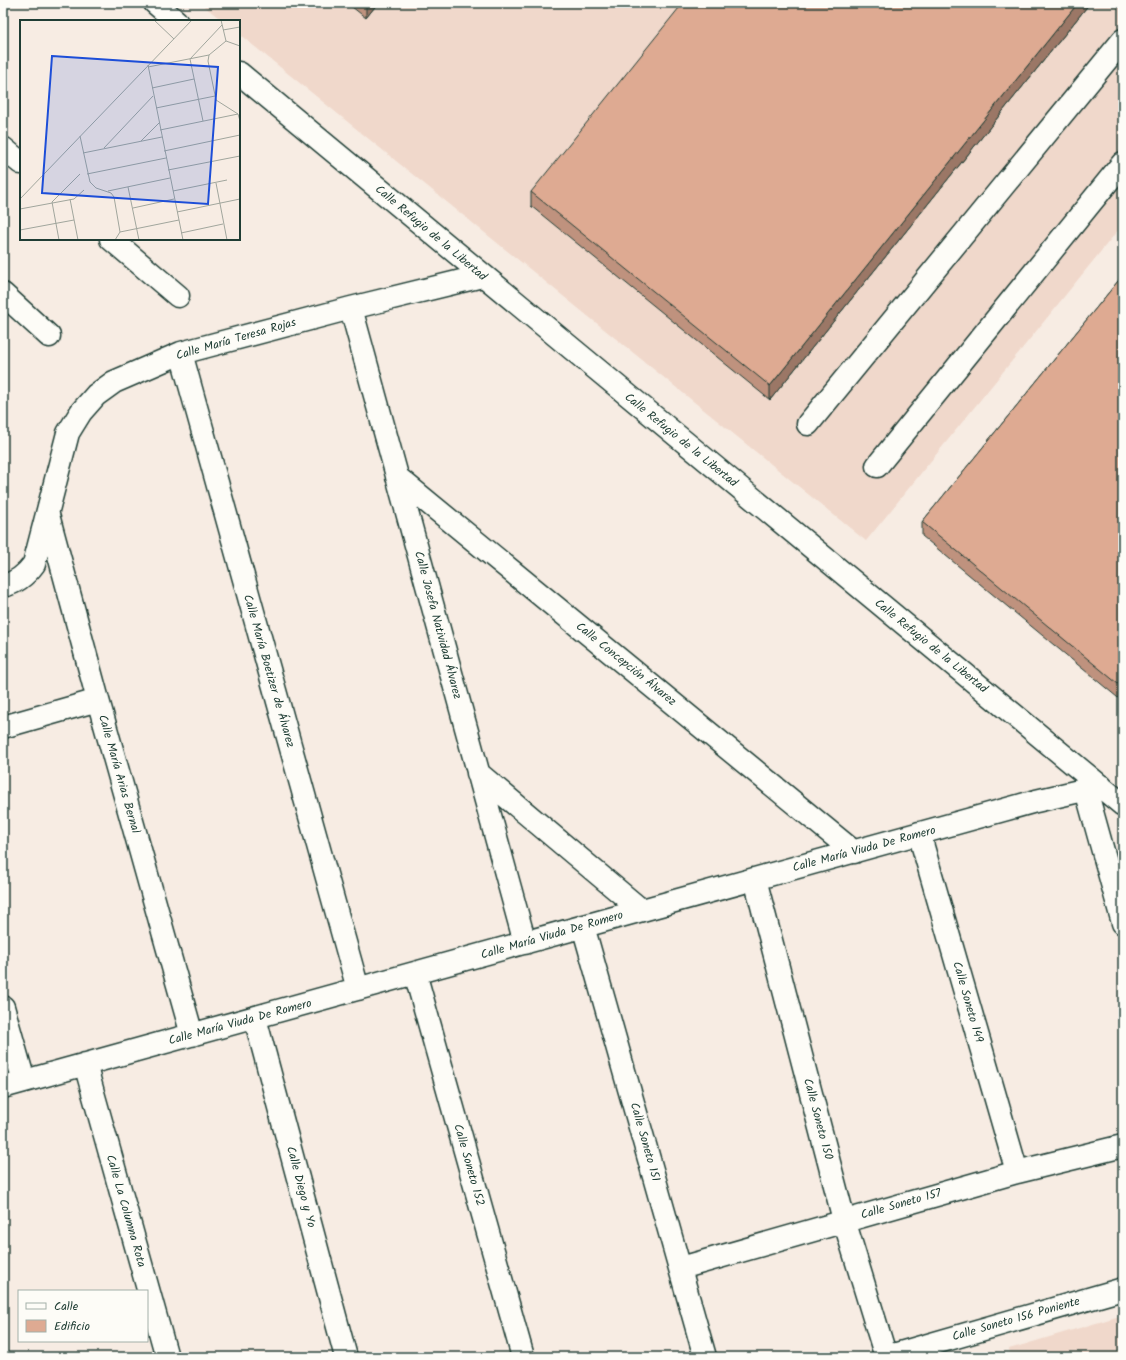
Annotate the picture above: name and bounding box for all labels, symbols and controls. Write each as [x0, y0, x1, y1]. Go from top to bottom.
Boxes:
inset map [20, 20, 240, 240]
street label: Calle Refugio de la Libertad [371, 180, 492, 286]
street label: Calle María Teresa Rojas [174, 313, 298, 365]
street label: Calle Refugio de la Libertad [620, 388, 743, 492]
street label: Calle Josefa Natividad Álvarez [409, 549, 467, 701]
street label: Calle María Boetizer de Álvarez [238, 592, 300, 750]
street label: Calle Refugio de la Libertad [870, 594, 993, 698]
street label: Calle Concepción Álvarez [572, 617, 680, 711]
street label: Calle María Arias Bernal [93, 712, 145, 836]
street label: Calle María Viuda De Romero [790, 821, 938, 877]
street label: Calle María Viuda De Romero [478, 906, 626, 964]
street label: Calle Soneto 149 [947, 959, 989, 1045]
street label: Calle María Viuda De Romero [166, 994, 314, 1050]
street label: Calle Soneto 150 [798, 1076, 838, 1162]
street label: Calle Soneto 151 [625, 1100, 665, 1184]
street label: Calle Soneto 152 [448, 1122, 490, 1208]
street label: Calle Diego y Yo [281, 1144, 321, 1230]
street label: Calle La Columna Rota [101, 1152, 151, 1270]
street label: Calle Soneto 157 [858, 1183, 944, 1225]
legend [18, 1290, 148, 1342]
street label: Calle Soneto 156 Poniente [950, 1291, 1083, 1346]
text: Calle [54, 1297, 79, 1316]
text: Edificio [54, 1317, 90, 1336]

